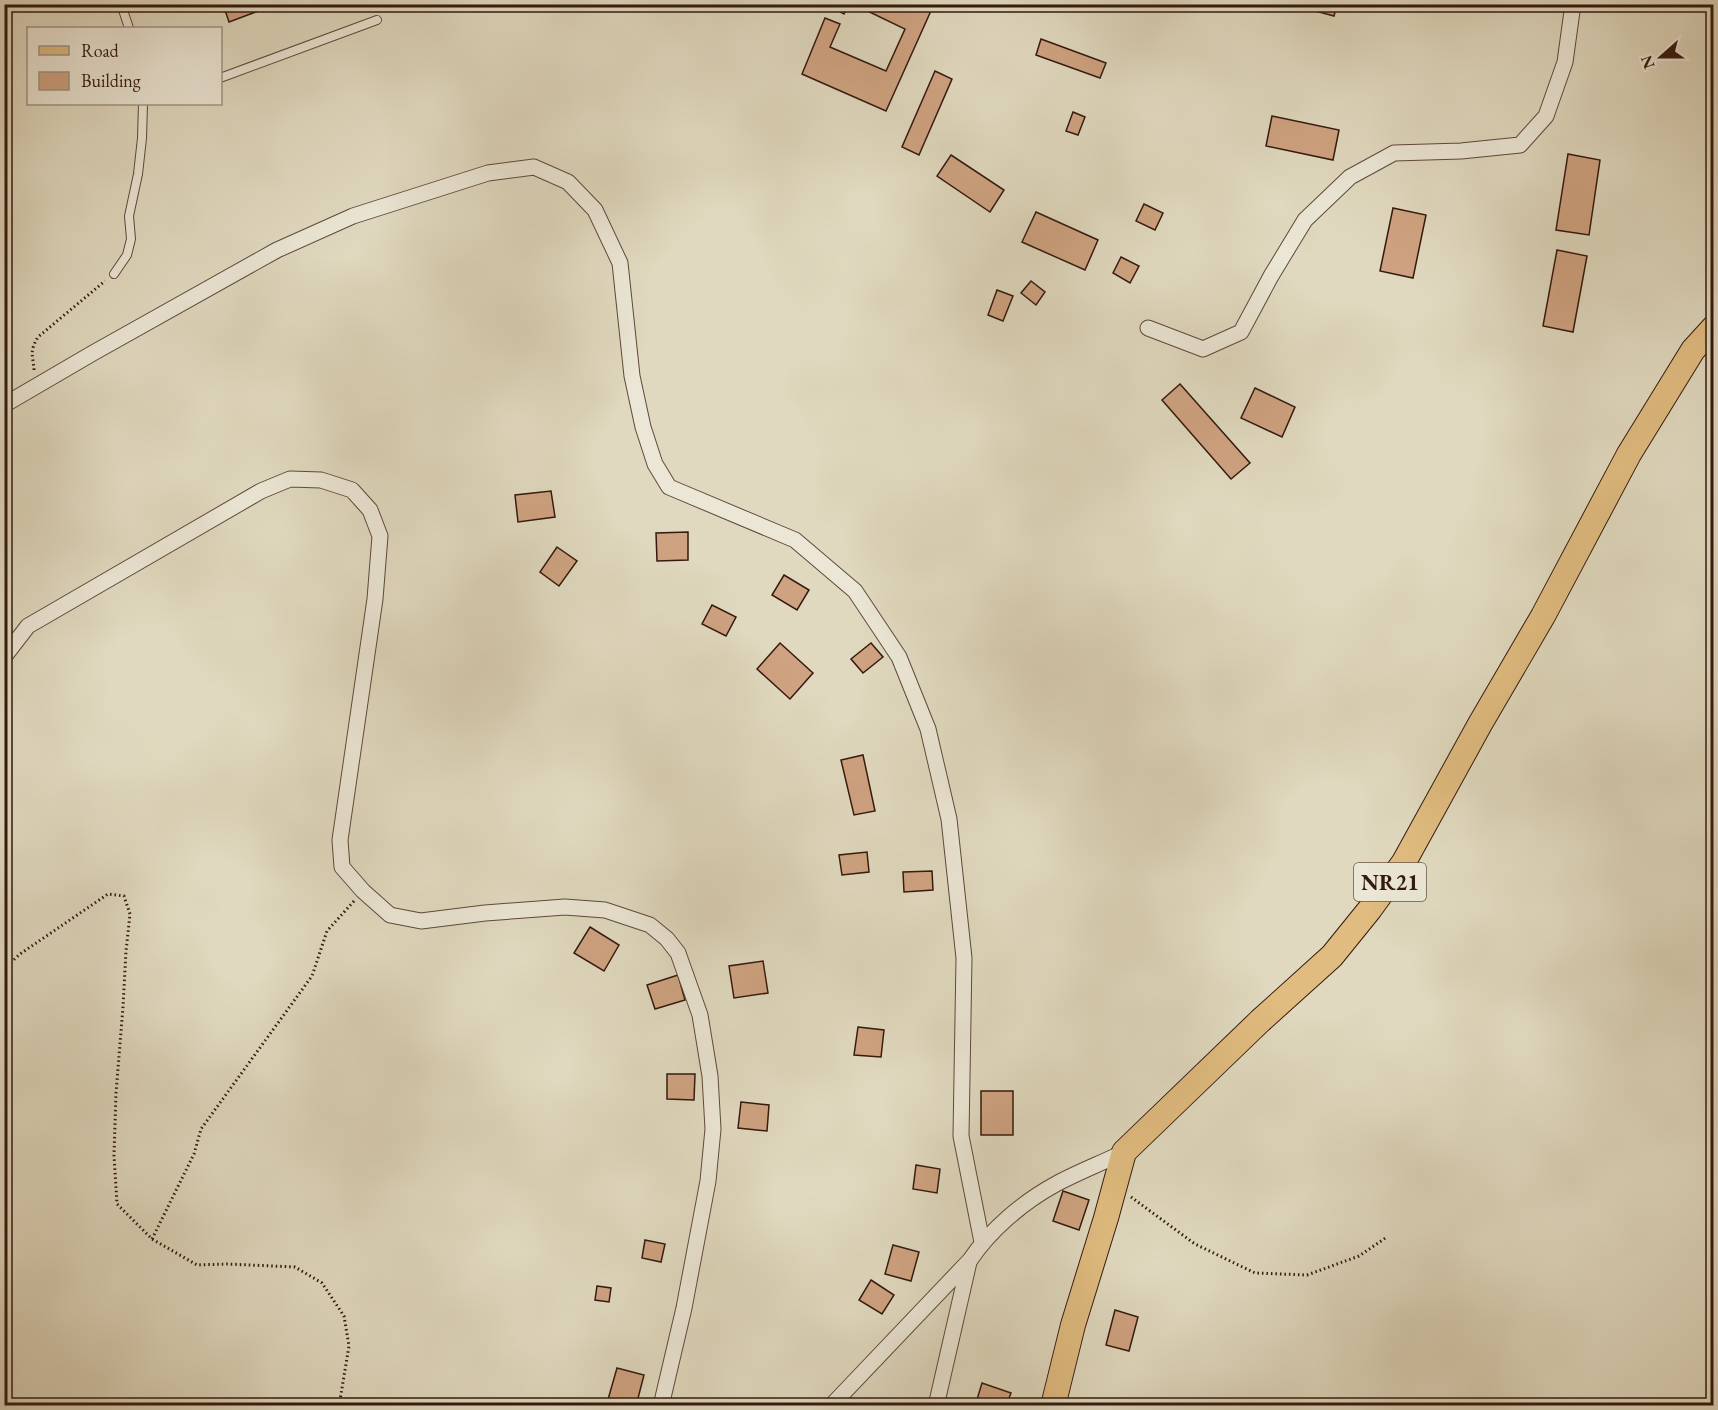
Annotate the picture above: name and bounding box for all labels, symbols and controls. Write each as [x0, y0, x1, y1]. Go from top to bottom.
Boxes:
legend [27, 27, 222, 105]
north arrow [1631, 27, 1691, 87]
text: Road [81, 39, 120, 62]
text: N [1635, 52, 1660, 72]
text: Building [81, 69, 141, 92]
road number: NR21 [1354, 863, 1426, 901]

